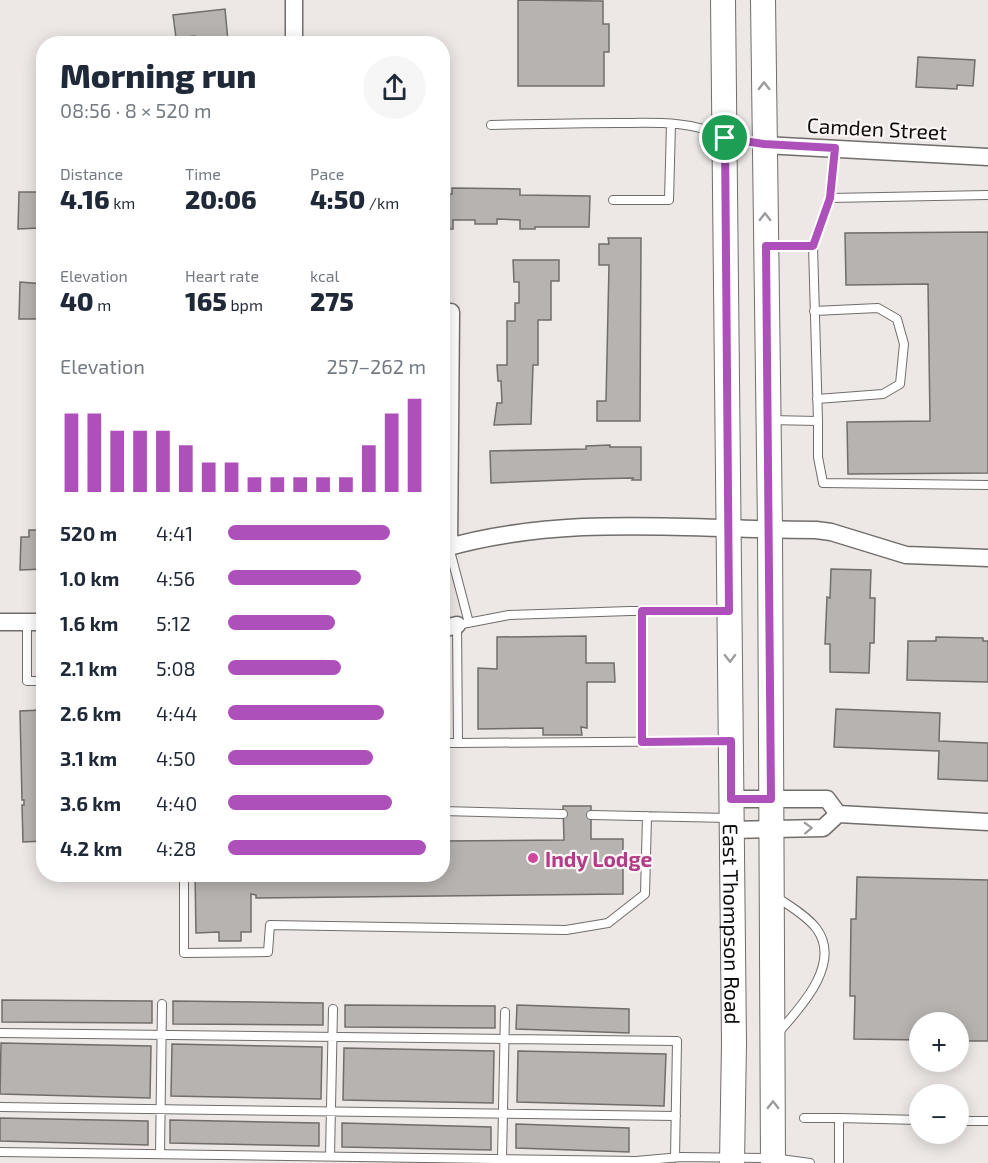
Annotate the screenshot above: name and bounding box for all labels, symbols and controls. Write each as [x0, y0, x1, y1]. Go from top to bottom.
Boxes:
text: Morning run [60, 55, 257, 95]
button: share [363, 56, 426, 119]
one-way arrow [758, 82, 770, 91]
text: 08:56 · 8 × 520 m [60, 98, 211, 122]
pin [699, 112, 750, 163]
street label: Camden Street [806, 112, 948, 144]
icon: arrive [708, 121, 741, 154]
text: Distance [60, 164, 123, 183]
text: Time [185, 164, 221, 183]
text: Pace [310, 164, 344, 183]
text: 4.16 [60, 183, 110, 214]
text: 20:06 [185, 183, 257, 214]
text: 4:50 [310, 183, 365, 214]
text: km [110, 193, 135, 212]
text: /km [365, 193, 399, 212]
one-way arrow [759, 212, 772, 221]
text: Elevation [60, 266, 128, 285]
text: Heart rate [185, 266, 259, 285]
text: kcal [310, 266, 339, 285]
text: 40 [60, 285, 94, 316]
text: 165 [185, 285, 227, 316]
text: 275 [310, 285, 354, 316]
text: m [94, 295, 111, 314]
text: bpm [227, 295, 263, 314]
text: Elevation [60, 354, 145, 378]
text: 257–262 m [326, 354, 426, 378]
text: 520 m [60, 521, 117, 545]
text: 4:41 [156, 521, 193, 545]
text: 1.0 km [60, 566, 119, 590]
text: 4:56 [156, 566, 195, 590]
text: 1.6 km [60, 611, 118, 635]
text: 5:12 [156, 611, 191, 635]
one-way arrow [724, 654, 736, 663]
text: 2.1 km [60, 656, 117, 680]
text: 5:08 [156, 656, 196, 680]
text: 2.6 km [60, 701, 121, 725]
text: 4:44 [156, 701, 198, 725]
text: 3.1 km [60, 746, 117, 770]
text: 4:50 [156, 746, 196, 770]
text: 3.6 km [60, 791, 121, 815]
text: 4:40 [156, 791, 197, 815]
one-way arrow [804, 822, 813, 835]
street label: East Thompson Road [719, 823, 746, 1025]
text: 4.2 km [60, 836, 122, 860]
text: 4:28 [156, 836, 196, 860]
place label: Indy Lodge [545, 846, 652, 872]
marker: Indy Lodge [526, 851, 540, 865]
map controls [909, 1012, 969, 1144]
button: + [909, 1012, 969, 1072]
button: − [909, 1084, 969, 1144]
one-way arrow [767, 1100, 779, 1109]

